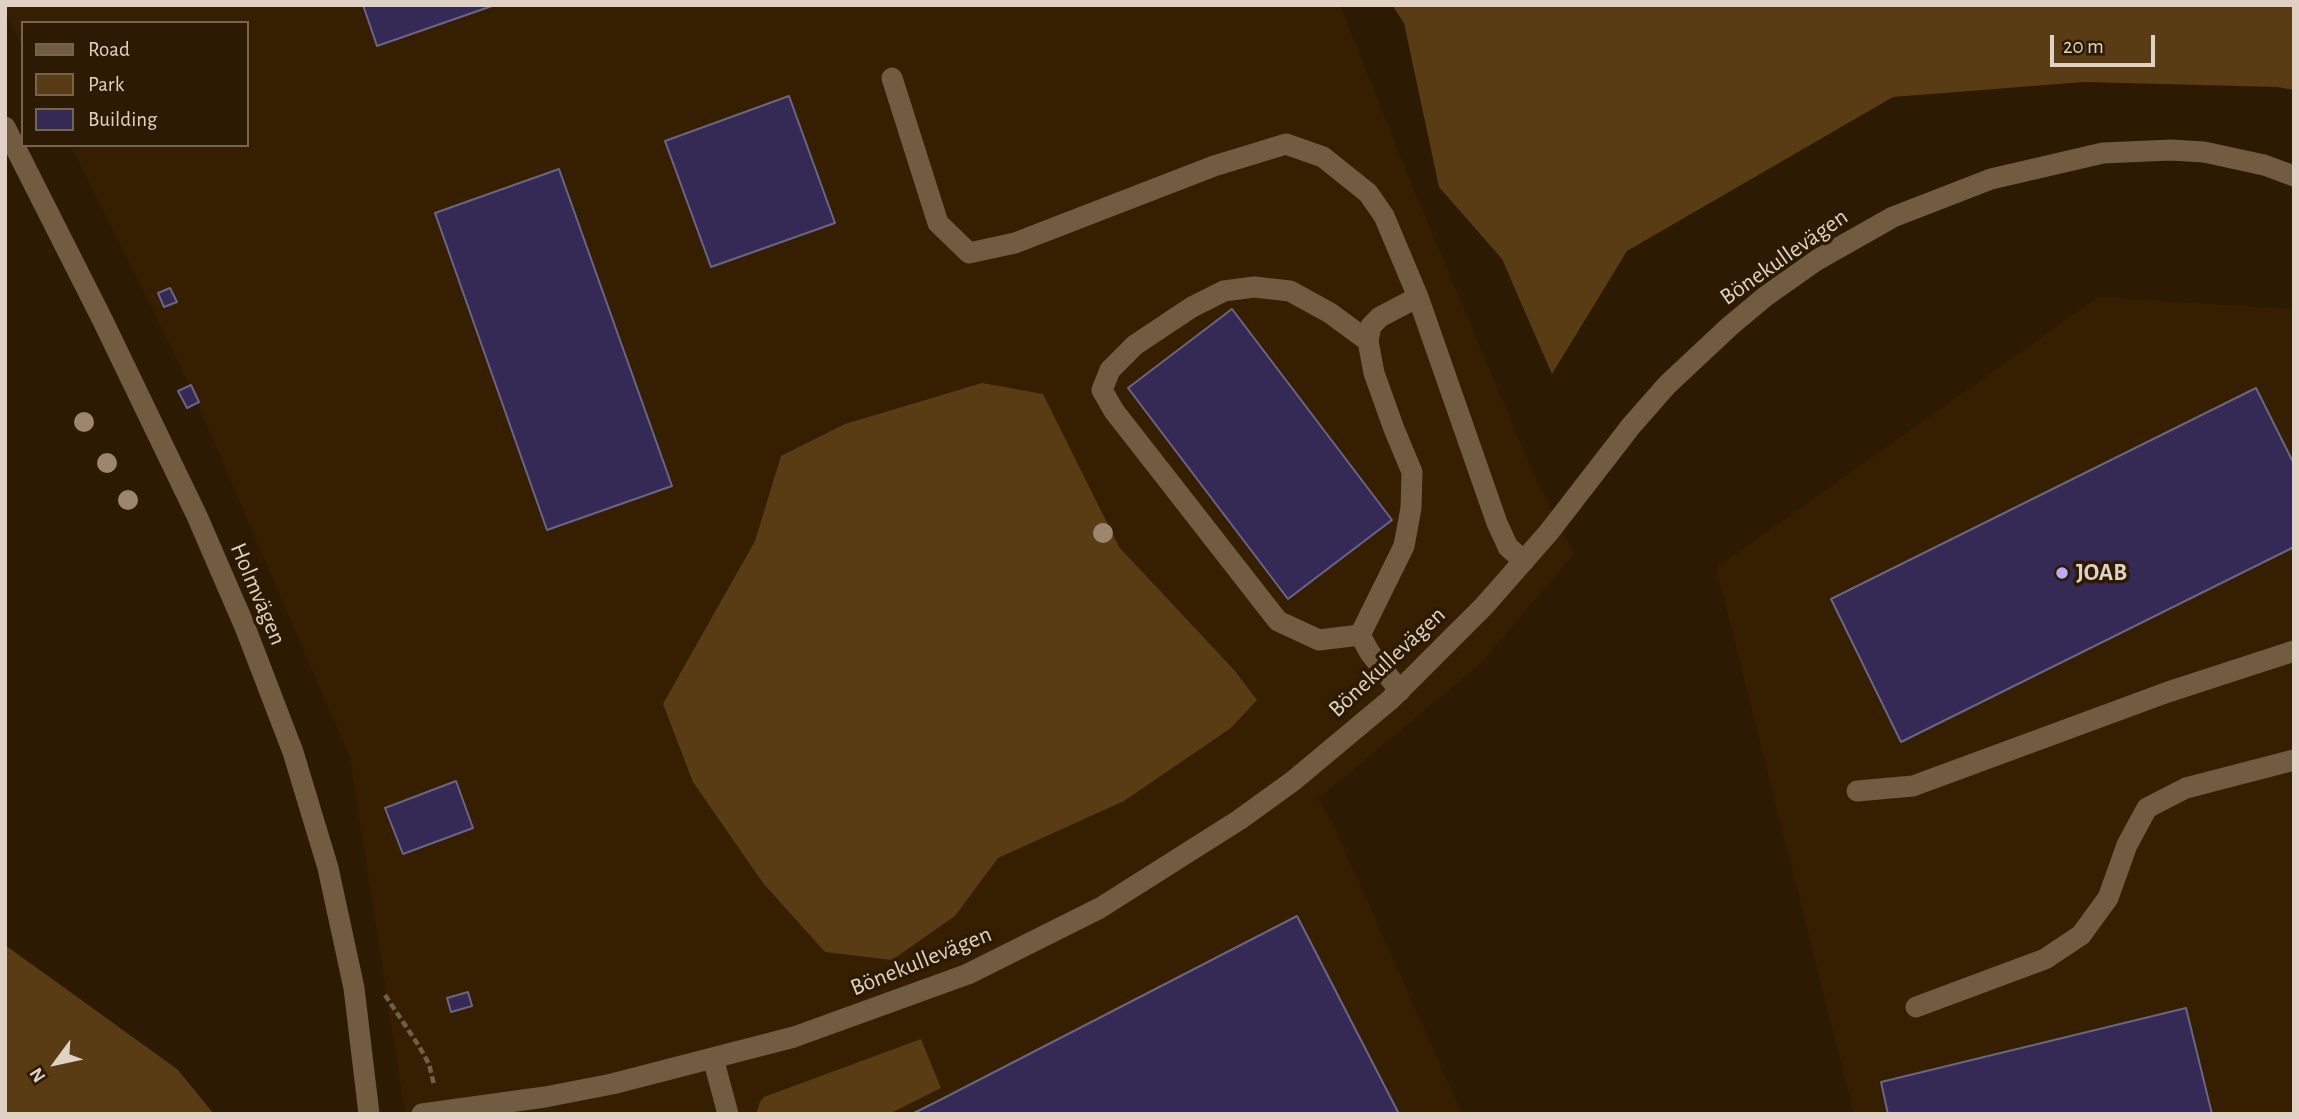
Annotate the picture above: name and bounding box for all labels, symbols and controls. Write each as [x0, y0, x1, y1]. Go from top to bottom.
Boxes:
legend [21, 21, 248, 147]
scale bar [2054, 21, 2159, 65]
text: 20 m [2063, 36, 2104, 57]
text: Road [88, 39, 130, 60]
text: Park [88, 74, 124, 95]
text: Building [88, 109, 157, 130]
street label: Bönekullevägen [1714, 202, 1854, 312]
street label: Holmvägen [224, 538, 292, 650]
place label: JOAB [2076, 559, 2127, 587]
marker: JOAB [2054, 565, 2070, 581]
street label: Bönekullevägen [1322, 600, 1452, 724]
street label: Bönekullevägen [846, 920, 996, 1002]
north arrow [21, 1028, 91, 1098]
text: N [26, 1064, 50, 1085]

